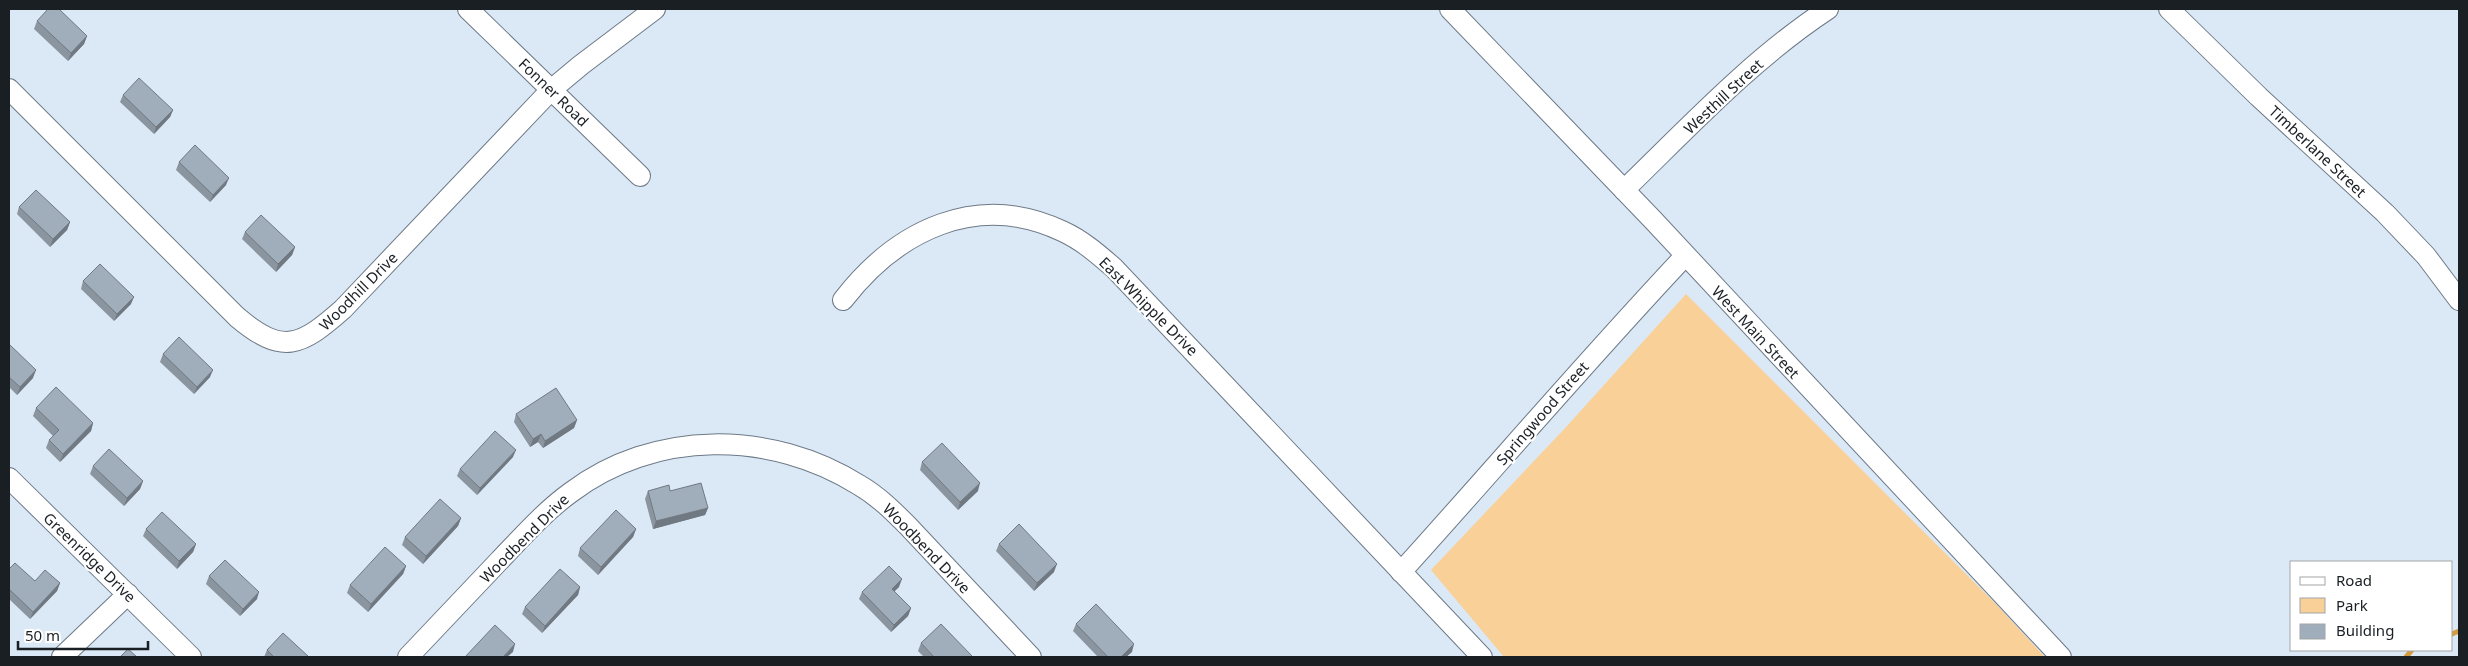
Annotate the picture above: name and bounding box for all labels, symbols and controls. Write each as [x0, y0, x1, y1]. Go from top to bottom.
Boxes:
street label: Fonner Road [515, 54, 593, 130]
street label: Westhill Street [1679, 54, 1767, 138]
street label: Timberlane Street [2265, 101, 2371, 202]
street label: Woodhill Drive [315, 248, 401, 334]
street label: East Whipple Drive [1095, 252, 1203, 360]
street label: West Main Street [1708, 281, 1804, 383]
street label: Springwood Street [1491, 357, 1593, 469]
street label: Woodbend Drive [475, 489, 573, 587]
street label: Woodbend Drive [879, 499, 975, 597]
street label: Greenridge Drive [40, 508, 140, 606]
legend [2290, 561, 2453, 651]
text: Road [2336, 570, 2372, 590]
text: Park [2336, 595, 2368, 615]
scale bar [18, 618, 148, 650]
text: Building [2336, 620, 2394, 640]
text: 50 m [25, 625, 60, 645]

